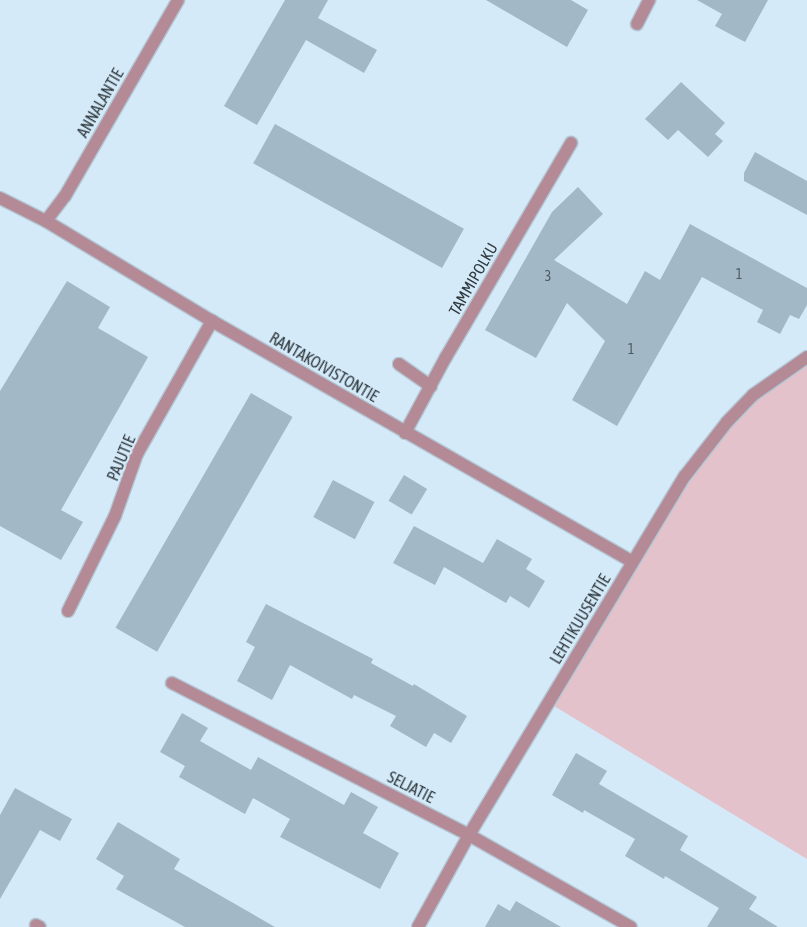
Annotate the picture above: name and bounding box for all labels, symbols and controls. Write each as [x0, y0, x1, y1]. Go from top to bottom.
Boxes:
street label: ANNALANTIE [73, 65, 127, 141]
street label: TAMMIPOLKU [445, 239, 501, 319]
house number: 1 [736, 266, 742, 282]
house number: 3 [545, 268, 551, 284]
street label: RANTAKOIVISTONTIE [266, 328, 382, 406]
house number: 1 [628, 341, 634, 357]
street label: PAJUTIE [103, 432, 139, 484]
street label: LEHTIKUUSENTIE [546, 571, 614, 667]
street label: SELJATIE [384, 767, 438, 807]

